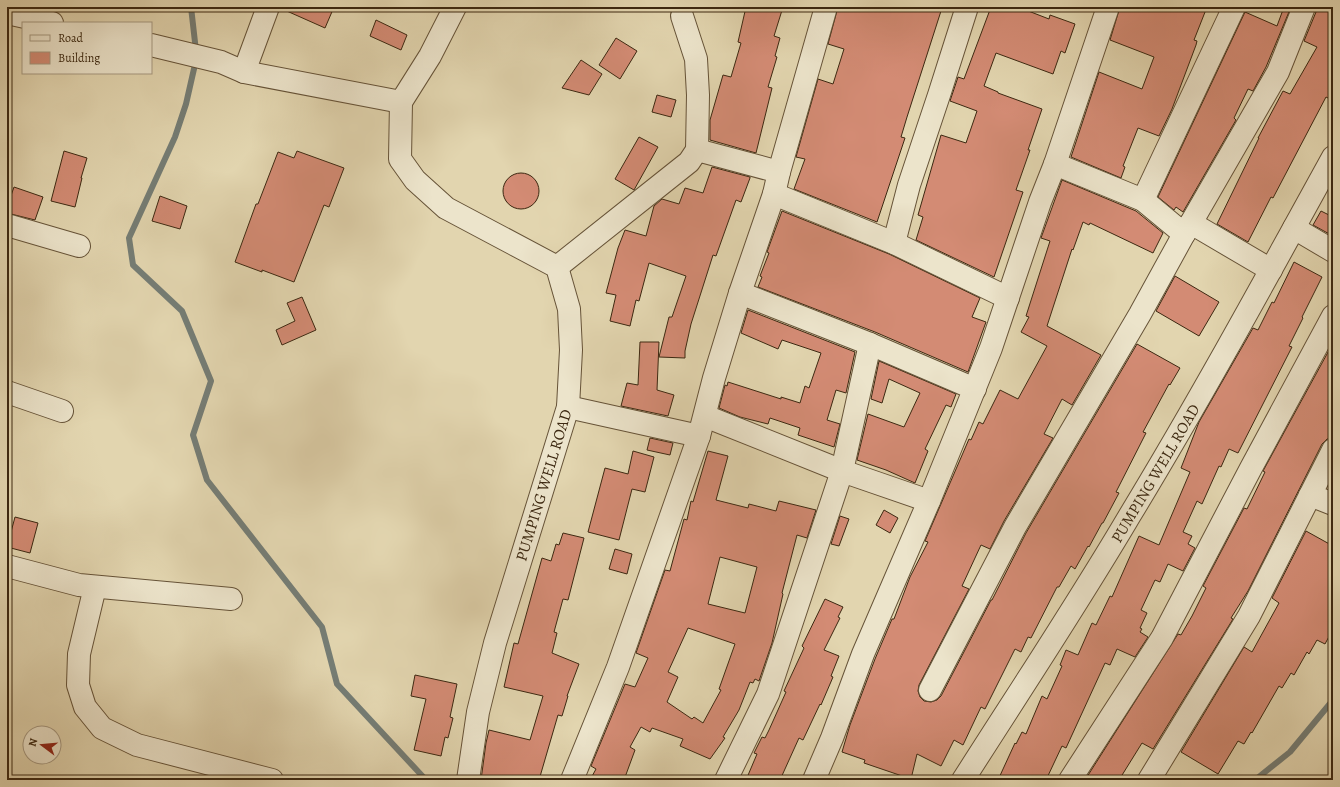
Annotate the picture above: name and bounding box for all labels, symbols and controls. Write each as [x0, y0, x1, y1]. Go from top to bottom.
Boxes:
legend [22, 22, 152, 74]
text: Road [58, 30, 84, 46]
text: Building [58, 50, 100, 66]
street label: PUMPING WELL ROAD [1106, 400, 1205, 547]
street label: PUMPING WELL ROAD [510, 407, 578, 564]
north arrow [22, 725, 62, 765]
text: N [25, 736, 41, 748]

